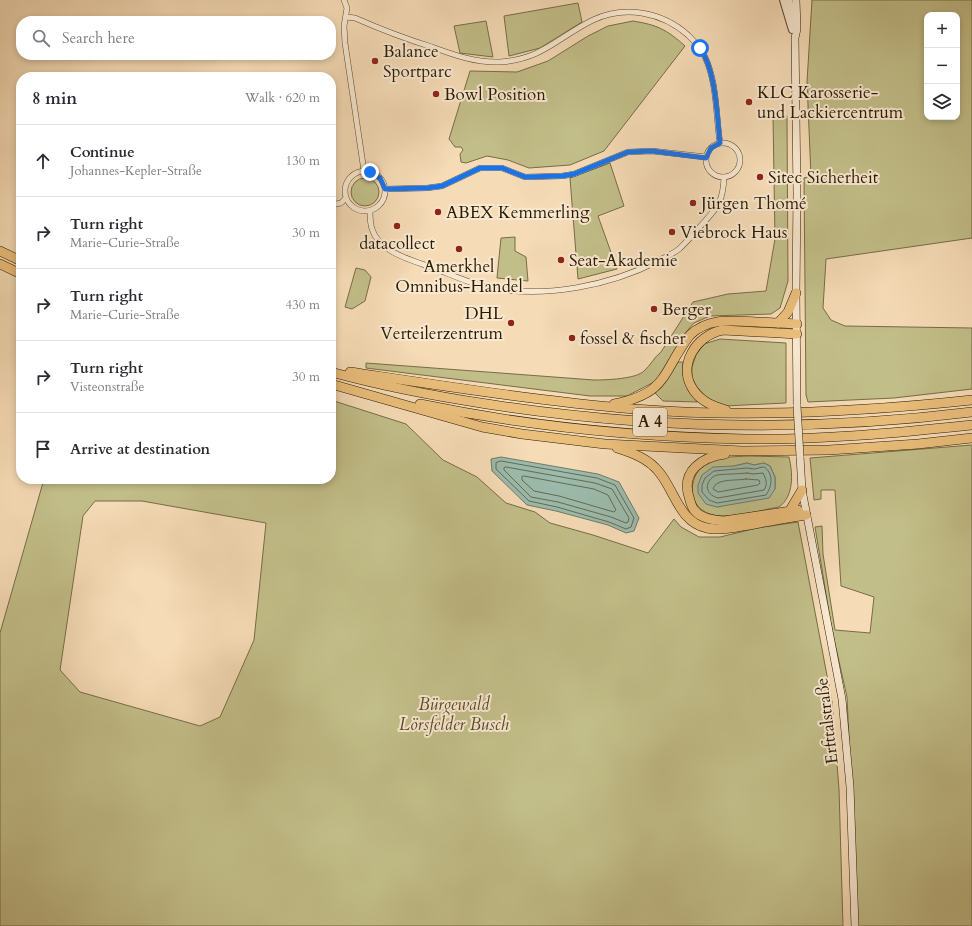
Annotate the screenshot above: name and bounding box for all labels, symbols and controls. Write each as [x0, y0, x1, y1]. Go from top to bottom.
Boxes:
map controls [924, 12, 960, 120]
button: + [924, 12, 960, 48]
search box [16, 16, 336, 60]
icon: search [30, 27, 52, 49]
text: Search here [62, 28, 135, 48]
route start [691, 39, 709, 57]
place label: Balance Sportparc [383, 40, 452, 83]
button: − [924, 48, 960, 84]
marker: Balance Sportparc [370, 56, 380, 66]
place label: KLC Karosserie- und Lackiercentrum [757, 81, 904, 124]
place label: Bowl Position [444, 83, 546, 106]
button: layers [924, 84, 960, 120]
text: 8 min [32, 87, 77, 110]
text: Walk · 620 m [245, 89, 320, 107]
marker: Bowl Position [431, 89, 441, 99]
marker: KLC Karosserie- und Lackiercentrum [744, 97, 754, 107]
text: Continue [70, 142, 135, 162]
icon: ahead [32, 150, 54, 172]
text: 130 m [286, 152, 320, 170]
text: Johannes-Kepler-Straße [70, 162, 202, 180]
route end [361, 163, 379, 181]
place label: Sitec Sicherheit [768, 166, 879, 189]
marker: Sitec Sicherheit [755, 172, 765, 182]
place label: Jürgen Thomé [698, 192, 807, 215]
marker: Jürgen Thomé [688, 198, 698, 208]
place label: ABEX Kemmerling [446, 201, 590, 224]
marker: ABEX Kemmerling [433, 207, 443, 217]
text: Turn right [70, 214, 143, 234]
marker: datacollect [392, 221, 402, 231]
place label: Viebrock Haus [680, 221, 788, 244]
icon: right [32, 222, 54, 244]
text: 30 m [292, 224, 320, 242]
marker: Viebrock Haus [667, 227, 677, 237]
place label: datacollect [359, 232, 435, 255]
text: Marie-Curie-Straße [70, 234, 180, 252]
marker: Amerkhel Omnibus-Handel [454, 244, 464, 254]
place label: Seat-Akademie [569, 249, 678, 272]
place label: Amerkhel Omnibus-Handel [395, 255, 523, 298]
marker: Seat-Akademie [556, 255, 566, 265]
text: Turn right [70, 286, 143, 306]
icon: right [32, 294, 54, 316]
text: 430 m [286, 296, 320, 314]
place label: Berger [662, 298, 712, 321]
place label: DHL Verteilerzentrum [380, 302, 504, 345]
marker: Berger [649, 304, 659, 314]
text: Marie-Curie-Straße [70, 306, 180, 324]
marker: DHL Verteilerzentrum [506, 318, 516, 328]
place label: fossel & fischer [580, 327, 687, 350]
marker: fossel & fischer [567, 333, 577, 343]
text: Turn right [70, 358, 143, 378]
icon: right [32, 366, 54, 388]
text: 30 m [292, 368, 320, 386]
text: Visteonstraße [70, 378, 144, 396]
road number: A 4 [633, 408, 667, 436]
icon: arrive [32, 438, 54, 460]
text: Arrive at destination [70, 439, 210, 459]
street label: Erfttalstraße [810, 677, 844, 765]
park label: Bürgewald Lörsfelder Busch [399, 693, 509, 736]

